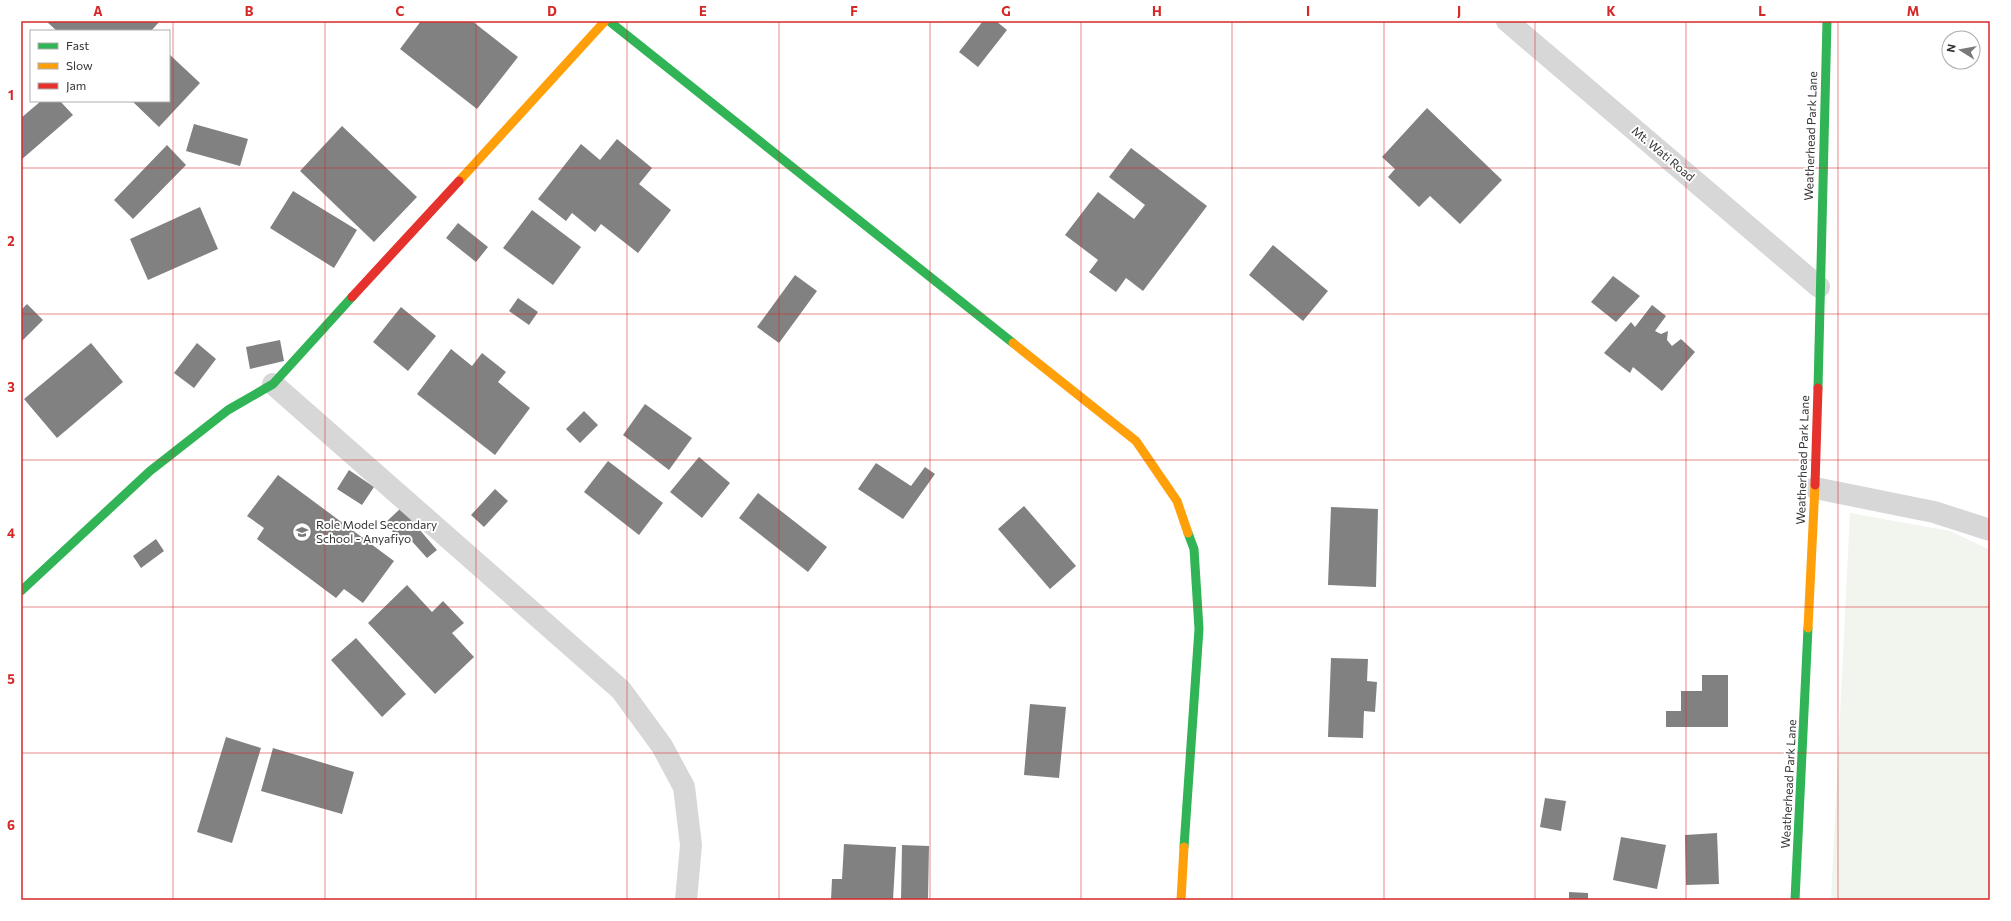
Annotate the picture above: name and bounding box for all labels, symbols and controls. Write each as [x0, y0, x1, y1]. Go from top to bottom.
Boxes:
text: A [93, 3, 103, 19]
text: B [245, 3, 254, 19]
text: C [396, 3, 405, 19]
text: D [547, 3, 557, 19]
text: E [699, 3, 707, 19]
text: F [850, 3, 858, 19]
text: G [1001, 3, 1011, 19]
text: H [1152, 3, 1162, 19]
text: I [1306, 3, 1310, 19]
text: J [1457, 3, 1461, 19]
text: K [1606, 3, 1616, 19]
text: L [1758, 3, 1766, 19]
text: M [1907, 3, 1919, 19]
legend [30, 30, 170, 102]
north arrow [1941, 30, 1981, 70]
text: Fast [66, 38, 89, 52]
text: N [1944, 43, 1958, 53]
text: Slow [66, 58, 93, 72]
street label: Weatherhead Park Lane [1801, 71, 1819, 201]
text: Jam [66, 78, 86, 93]
text: 1 [8, 87, 14, 103]
street label: Mt. Wati Road [1629, 123, 1698, 184]
text: 2 [7, 233, 15, 249]
text: 3 [7, 379, 15, 395]
street label: Weatherhead Park Lane [1793, 395, 1811, 525]
place label: Role Model Secondary School - Anyafiyo [316, 517, 437, 545]
school or university icon: Role Model Secondary School - Anyafiyo [291, 521, 313, 543]
text: 4 [7, 525, 15, 541]
text: 5 [7, 671, 15, 687]
street label: Weatherhead Park Lane [1778, 719, 1798, 849]
text: 6 [7, 817, 15, 833]

